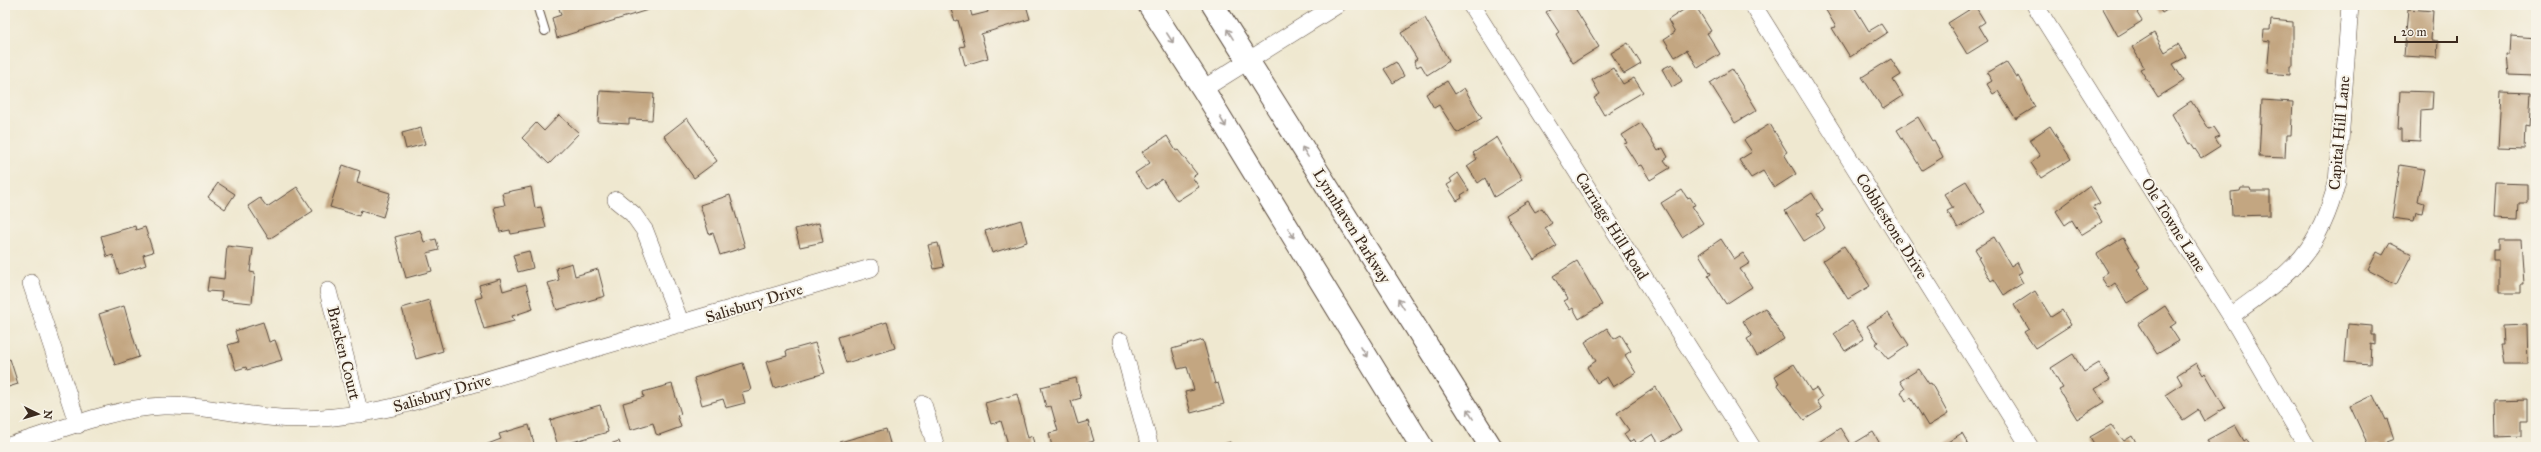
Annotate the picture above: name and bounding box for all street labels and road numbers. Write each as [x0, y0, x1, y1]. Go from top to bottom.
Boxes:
street label: Capital Hill Lane [2325, 75, 2353, 191]
street label: Lynnhaven Parkway [1309, 165, 1395, 287]
street label: Carriage Hill Road [1571, 169, 1653, 284]
street label: Cobblestone Drive [1852, 170, 1932, 283]
street label: Ole Towne Lane [2137, 174, 2211, 276]
street label: Salisbury Drive [703, 279, 805, 327]
street label: Bracken Court [323, 304, 365, 402]
street label: Salisbury Drive [391, 370, 493, 416]

